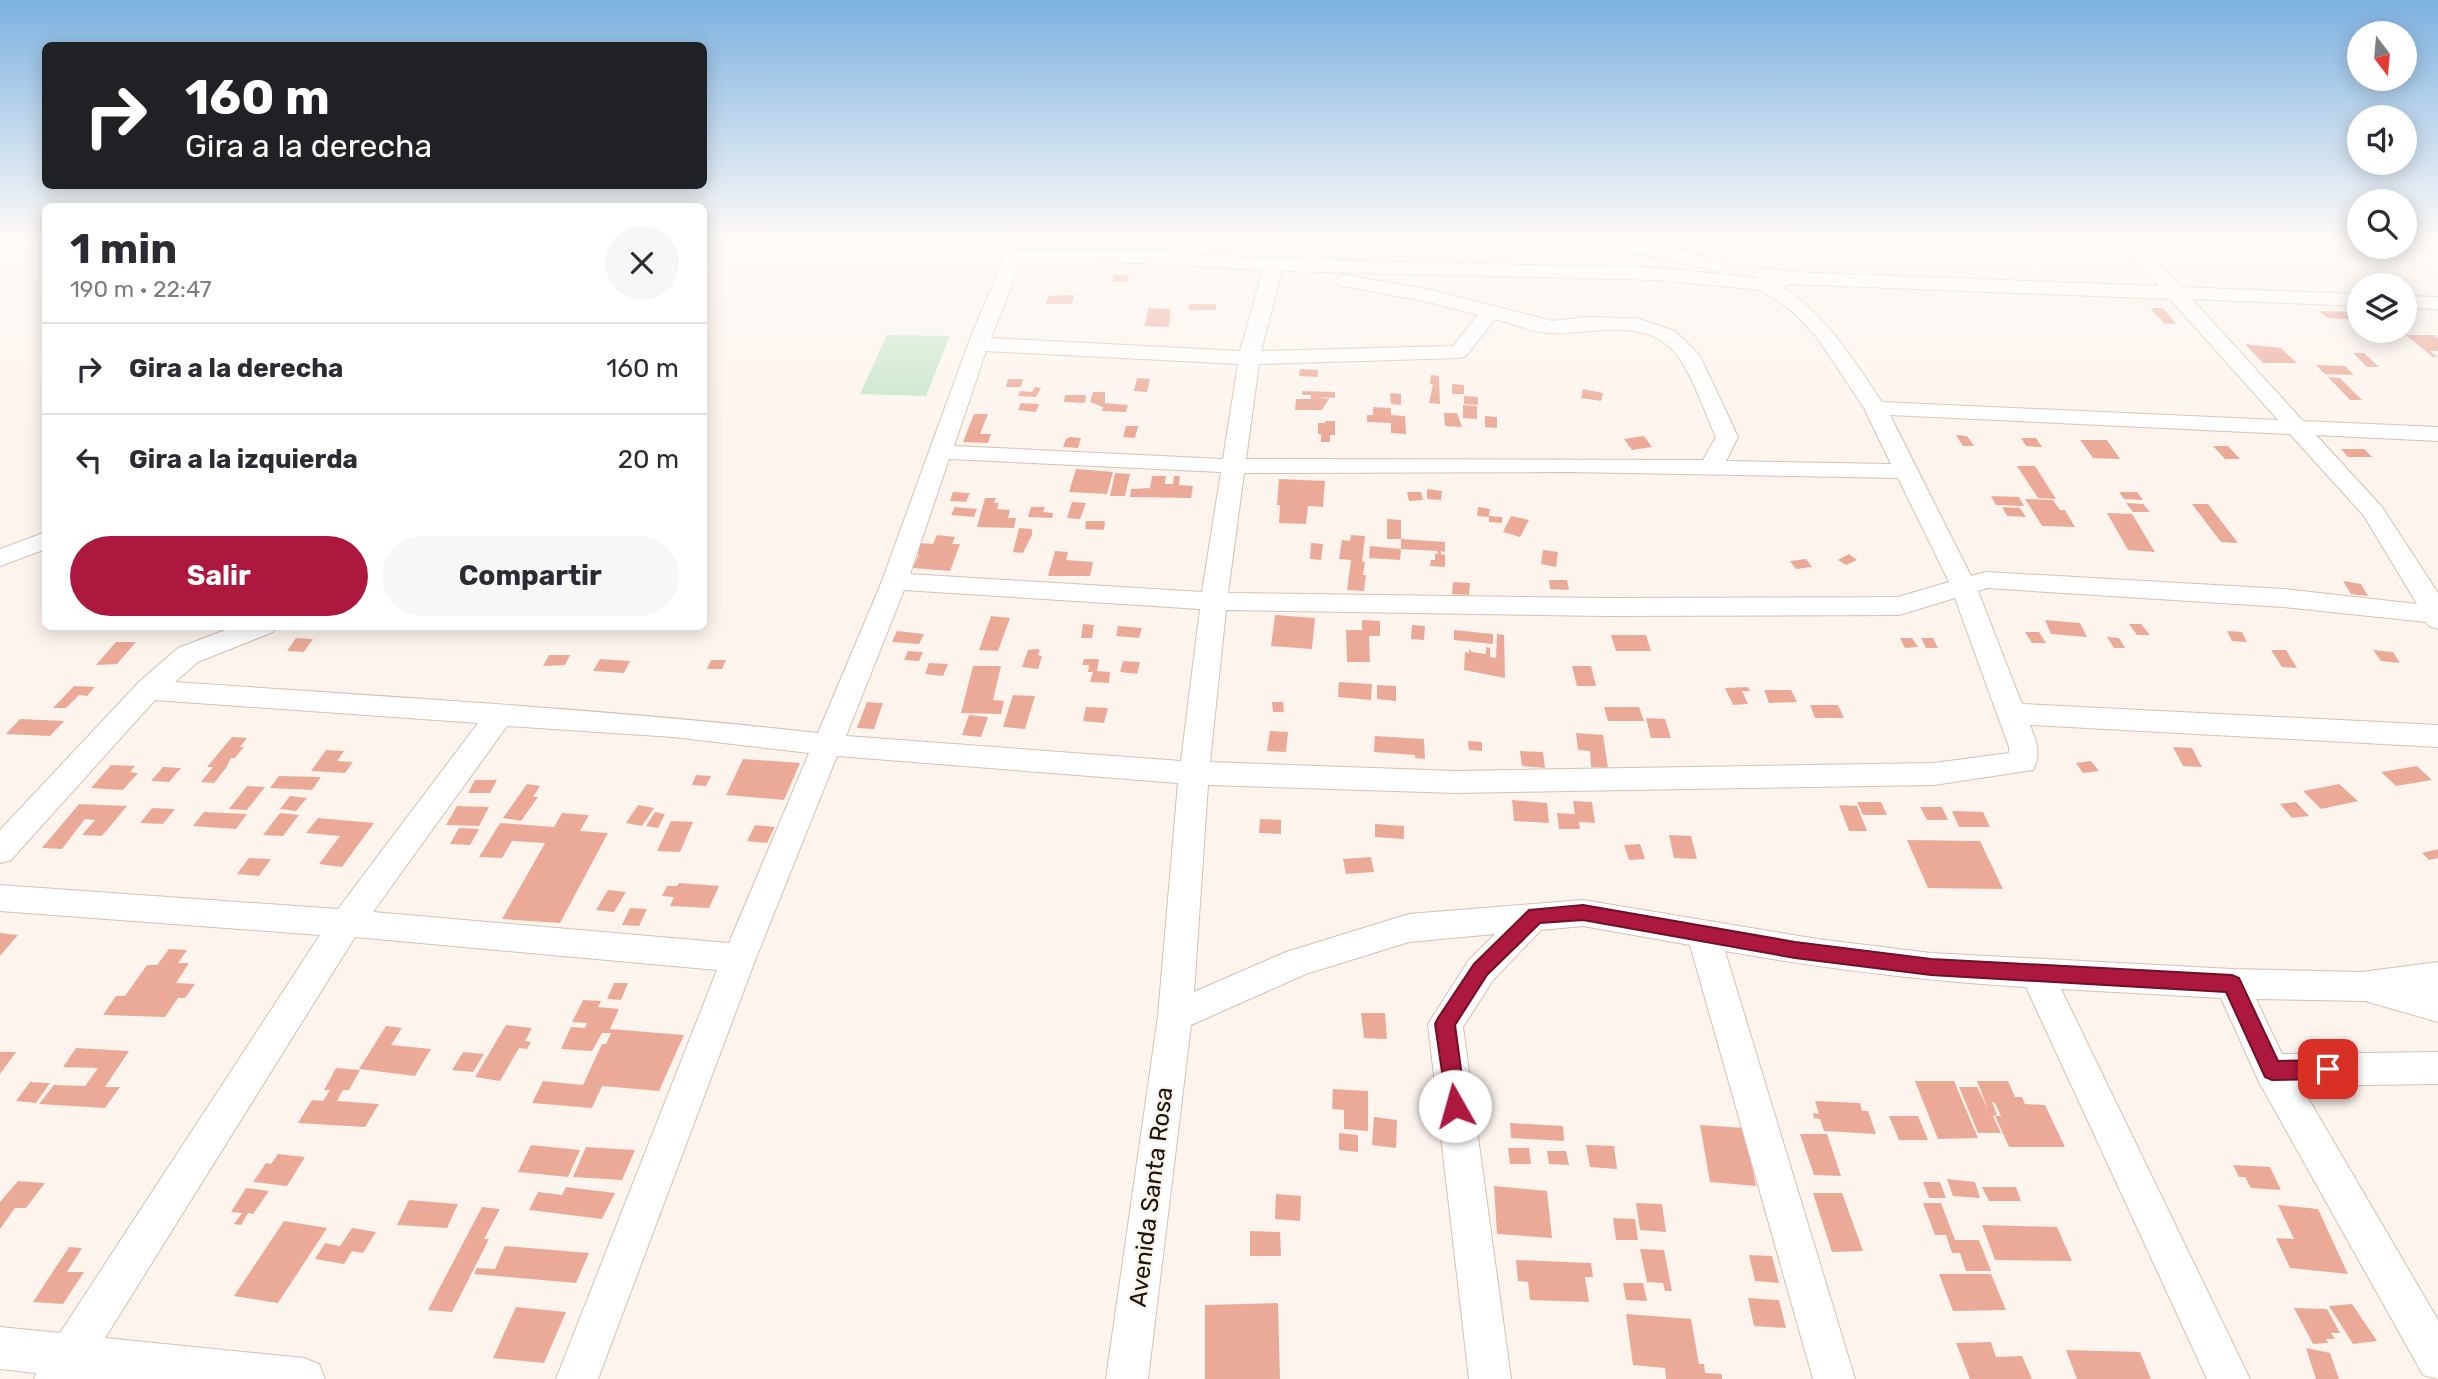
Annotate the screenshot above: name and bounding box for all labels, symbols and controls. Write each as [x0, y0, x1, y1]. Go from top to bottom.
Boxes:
north arrow [2347, 21, 2417, 91]
map controls [2347, 21, 2417, 343]
text: 160 m [185, 68, 330, 126]
icon: right [70, 70, 161, 161]
button: sound [2347, 105, 2417, 175]
text: Gira a la derecha [185, 127, 432, 165]
button: search [2347, 189, 2417, 259]
text: 1 min [70, 224, 177, 274]
button: close [605, 226, 679, 300]
button: layers [2347, 273, 2417, 343]
text: 190 m · 22:47 [70, 275, 212, 303]
icon: right [70, 350, 108, 388]
text: Gira a la derecha [129, 353, 343, 384]
text: 160 m [606, 353, 679, 384]
icon: left [70, 441, 108, 479]
text: Gira a la izquierda [129, 444, 358, 475]
text: 20 m [618, 444, 679, 475]
button: Salir [70, 536, 368, 616]
button: Compartir [382, 536, 679, 616]
pin [2298, 1039, 2358, 1099]
icon: arrive [2309, 1050, 2347, 1088]
position arrow [1418, 1069, 1492, 1143]
street label: Avenida Santa Rosa [1124, 1085, 1178, 1309]

